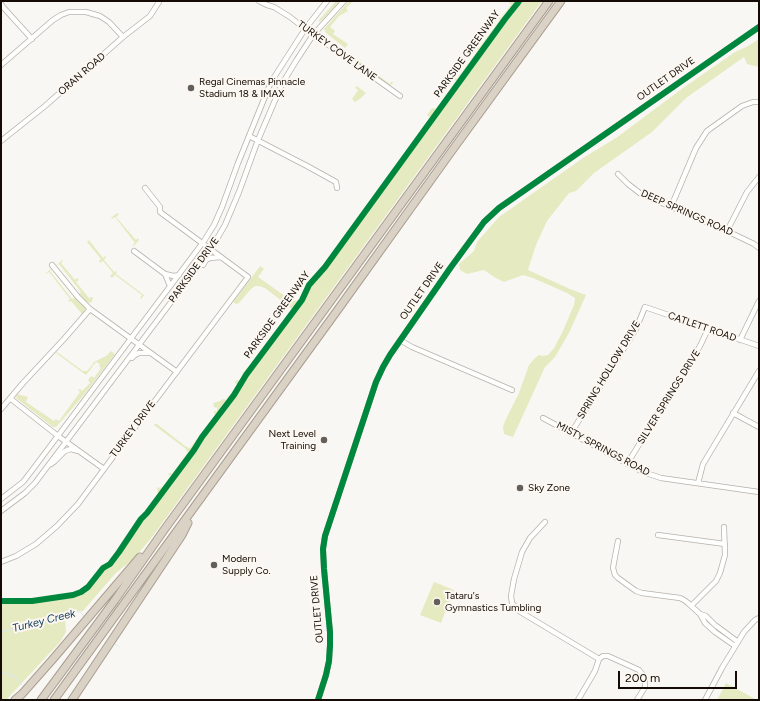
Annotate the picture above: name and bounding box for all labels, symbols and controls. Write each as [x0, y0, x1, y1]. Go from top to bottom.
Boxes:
street label: PARKSIDE GREENWAY [431, 8, 503, 100]
street label: TURKEY COVE LANE [295, 18, 379, 84]
street label: ORAN ROAD [56, 50, 108, 98]
street label: OUTLET DRIVE [635, 55, 697, 103]
place label: Regal Cinemas Pinnacle Stadium 18 & IMAX [199, 76, 305, 100]
marker: Regal Cinemas Pinnacle Stadium 18 & IMAX [186, 83, 196, 93]
street label: DEEP SPRINGS ROAD [639, 187, 735, 239]
street label: PARKSIDE DRIVE [166, 235, 222, 305]
street label: OUTLET DRIVE [398, 260, 446, 322]
street label: PARKSIDE GREENWAY [241, 269, 313, 361]
street label: CATLETT ROAD [666, 310, 738, 344]
street label: SPRING HOLLOW DRIVE [575, 319, 643, 421]
street label: SILVER SPRINGS DRIVE [635, 348, 703, 446]
street label: TURKEY DRIVE [108, 398, 158, 460]
street label: MISTY SPRINGS ROAD [554, 419, 652, 479]
place label: Next Level Training [269, 428, 316, 452]
marker: Next Level Training [319, 435, 329, 445]
place label: Sky Zone [528, 482, 570, 494]
marker: Sky Zone [515, 483, 525, 493]
place label: Modern Supply Co. [222, 553, 271, 576]
marker: Modern Supply Co. [209, 560, 219, 570]
street label: OUTLET DRIVE [308, 575, 326, 643]
place label: Tataru's Gymnastics Tumbling [445, 590, 541, 614]
marker: Tataru's Gymnastics Tumbling [432, 597, 442, 607]
water label: Turkey Creek [11, 607, 77, 635]
scale bar [620, 663, 739, 689]
text: 200 m [625, 671, 660, 685]

